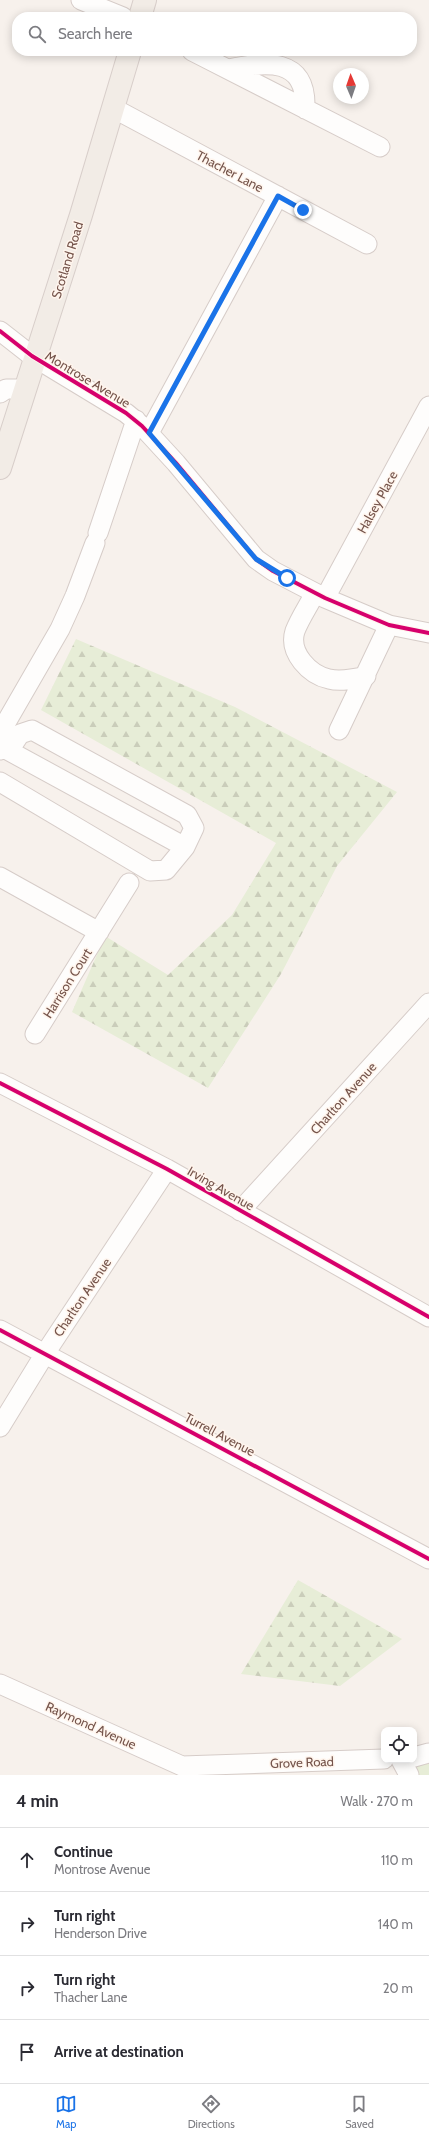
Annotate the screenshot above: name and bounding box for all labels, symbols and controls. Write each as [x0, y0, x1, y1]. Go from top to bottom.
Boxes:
search box [12, 12, 417, 56]
icon: search [26, 23, 48, 45]
text: Search here [58, 25, 133, 43]
north arrow [333, 68, 369, 104]
street label: Thacher Lane [194, 147, 266, 195]
route end [294, 201, 312, 219]
street label: Scotland Road [48, 220, 86, 300]
street label: Montrose Avenue [43, 347, 134, 411]
street label: Halsey Place [353, 468, 401, 536]
route start [278, 569, 296, 587]
street label: Harrison Court [39, 945, 95, 1021]
street label: Charlton Avenue [307, 1058, 380, 1137]
street label: Irving Avenue [185, 1162, 257, 1214]
street label: Charlton Avenue [50, 1254, 114, 1339]
street label: Turrell Avenue [182, 1409, 258, 1459]
street label: Raymond Avenue [43, 1698, 139, 1752]
map controls [381, 1727, 417, 1763]
button: locate [381, 1727, 417, 1763]
street label: Grove Road [270, 1753, 334, 1771]
text: 4 min [16, 1791, 59, 1811]
text: Walk · 270 m [341, 1793, 413, 1809]
text: Continue [54, 1843, 113, 1861]
icon: ahead [16, 1849, 38, 1871]
text: 110 m [381, 1852, 413, 1868]
text: Montrose Avenue [54, 1861, 150, 1877]
text: Turn right [54, 1907, 115, 1925]
icon: right [16, 1913, 38, 1935]
text: 140 m [378, 1916, 413, 1932]
text: Henderson Drive [54, 1925, 147, 1941]
text: Turn right [54, 1971, 115, 1989]
icon: right [16, 1977, 38, 1999]
text: 20 m [383, 1980, 413, 1996]
text: Thacher Lane [54, 1989, 127, 2005]
icon: arrive [16, 2041, 38, 2063]
text: Arrive at destination [54, 2043, 184, 2061]
tab: Map [55, 2093, 77, 2131]
tab: Directions [188, 2093, 235, 2131]
tab: Saved [345, 2093, 374, 2131]

